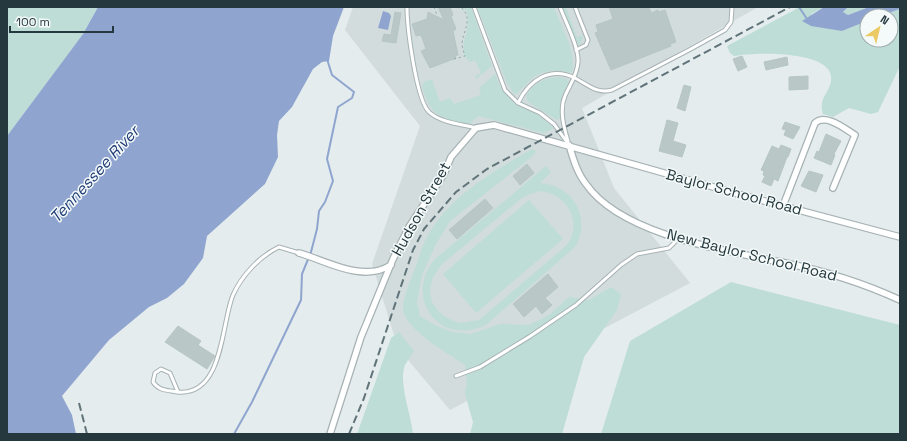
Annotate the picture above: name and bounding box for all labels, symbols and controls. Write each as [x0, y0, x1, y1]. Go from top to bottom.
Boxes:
scale bar [10, 8, 113, 34]
north arrow [859, 8, 899, 48]
text: N [878, 12, 892, 28]
text: 100 m [16, 14, 50, 30]
water label: Tennessee River [45, 120, 145, 227]
street label: Hudson Street [387, 158, 454, 259]
street label: Baylor School Road [664, 164, 804, 219]
street label: New Baylor School Road [665, 224, 839, 285]

